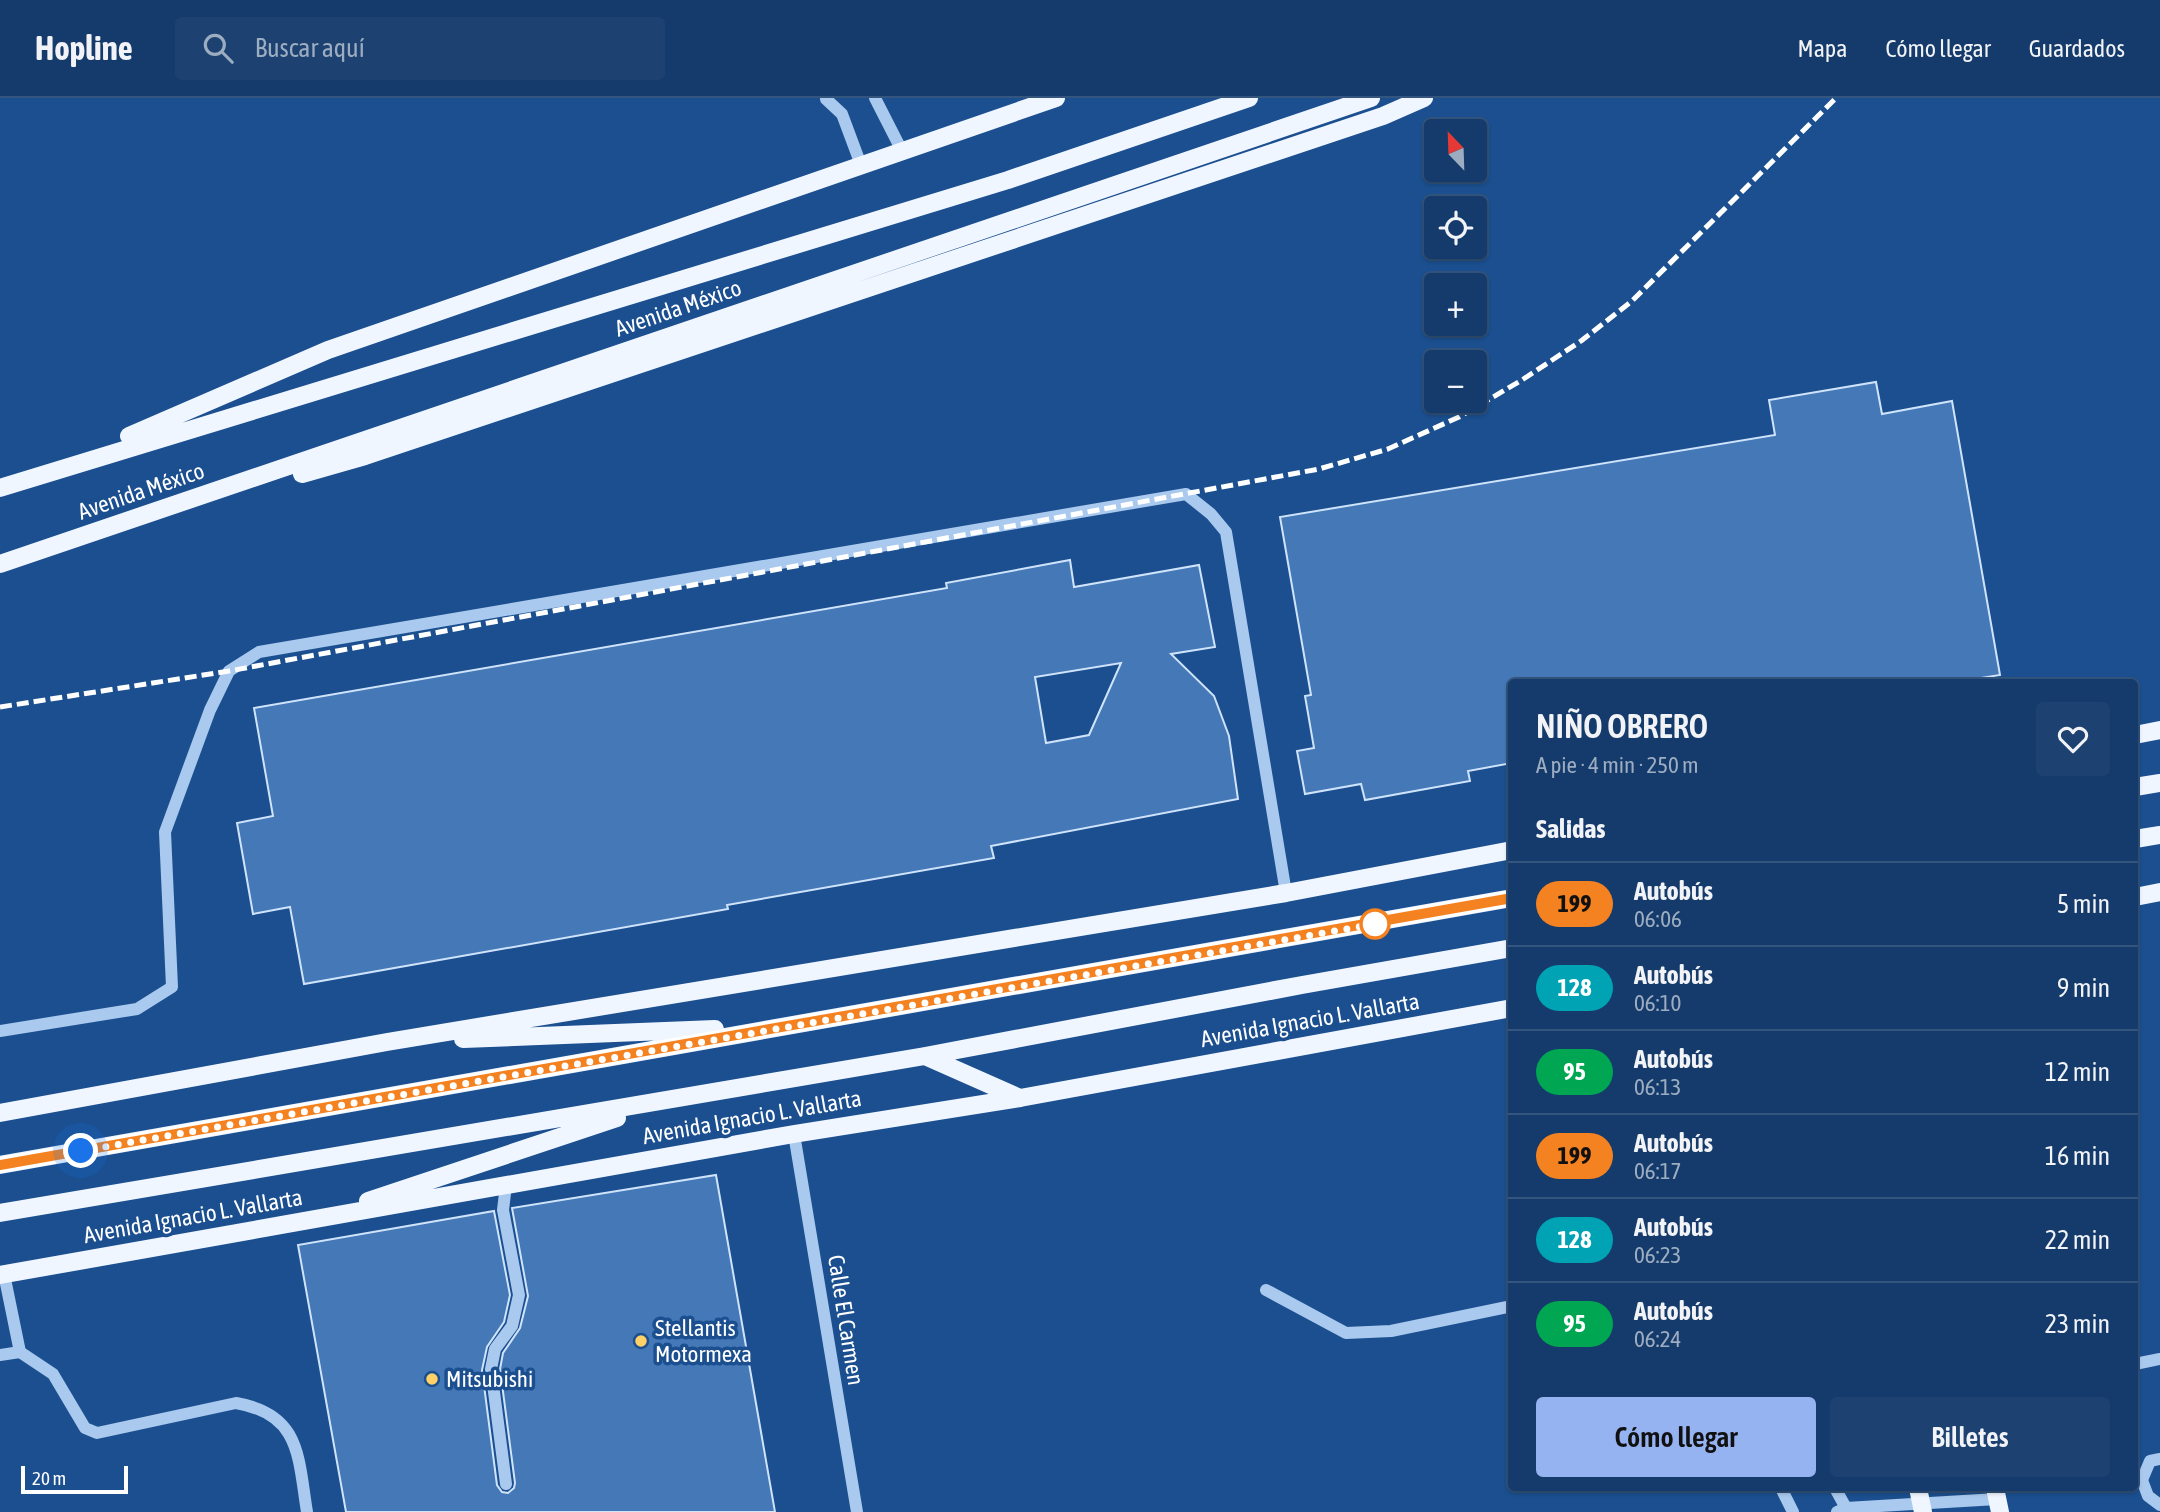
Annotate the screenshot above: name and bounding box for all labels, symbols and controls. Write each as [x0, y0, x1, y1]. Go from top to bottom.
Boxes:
search box [175, 17, 665, 80]
text: Hopline [35, 29, 133, 67]
icon: search [199, 29, 237, 67]
text: Buscar aquí [255, 33, 365, 63]
text: Mapa [1798, 35, 1847, 62]
text: Cómo llegar [1885, 35, 1991, 62]
text: Guardados [2029, 35, 2125, 62]
north arrow [1424, 119, 1488, 182]
map controls [1424, 119, 1487, 413]
button: locate [1424, 196, 1487, 259]
button: + [1424, 273, 1487, 336]
street label: Avenida México [612, 274, 744, 342]
button: − [1424, 350, 1487, 413]
street label: Avenida México [75, 457, 207, 525]
button: heart [2036, 702, 2110, 776]
text: NIÑO OBRERO [1536, 707, 1708, 745]
text: A pie · 4 min · 250 m [1536, 752, 1699, 778]
text: Salidas [1536, 814, 1605, 844]
text: Autobús [1634, 876, 1713, 906]
text: 5 min [2057, 889, 2110, 919]
text: 199 [1558, 890, 1591, 917]
text: 06:06 [1634, 906, 1682, 932]
unlabelled marker [1360, 909, 1390, 939]
text: Autobús [1634, 960, 1713, 990]
text: 9 min [2057, 973, 2110, 1003]
text: 128 [1558, 974, 1591, 1001]
street label: Avenida Ignacio L. Vallarta [1199, 988, 1421, 1052]
text: 06:10 [1634, 990, 1681, 1016]
text: Autobús [1634, 1044, 1713, 1074]
text: 12 min [2045, 1057, 2110, 1087]
text: 95 [1563, 1058, 1586, 1085]
text: 06:13 [1634, 1074, 1681, 1100]
street label: Avenida Ignacio L. Vallarta [641, 1085, 863, 1149]
text: Autobús [1634, 1128, 1713, 1158]
your location [63, 1133, 98, 1168]
text: 16 min [2045, 1141, 2110, 1171]
text: 199 [1558, 1142, 1591, 1169]
text: 06:17 [1634, 1158, 1681, 1184]
street label: Avenida Ignacio L. Vallarta [82, 1184, 304, 1248]
text: Autobús [1634, 1212, 1713, 1242]
text: 22 min [2045, 1225, 2110, 1255]
text: 128 [1558, 1226, 1591, 1253]
text: 06:23 [1634, 1242, 1681, 1268]
street label: Calle El Carmen [823, 1253, 869, 1387]
text: Autobús [1634, 1296, 1713, 1326]
text: 23 min [2045, 1309, 2110, 1339]
text: 95 [1563, 1310, 1586, 1337]
place label: Stellantis Motormexa [655, 1315, 752, 1367]
text: 06:24 [1634, 1326, 1681, 1352]
marker: Stellantis Motormexa [633, 1333, 649, 1349]
place label: Mitsubishi [446, 1366, 533, 1392]
marker: Mitsubishi [424, 1371, 440, 1387]
button: Cómo llegar [1536, 1397, 1816, 1477]
button: Billetes [1830, 1397, 2110, 1477]
scale bar [21, 1463, 128, 1495]
text: 20 m [32, 1467, 66, 1489]

